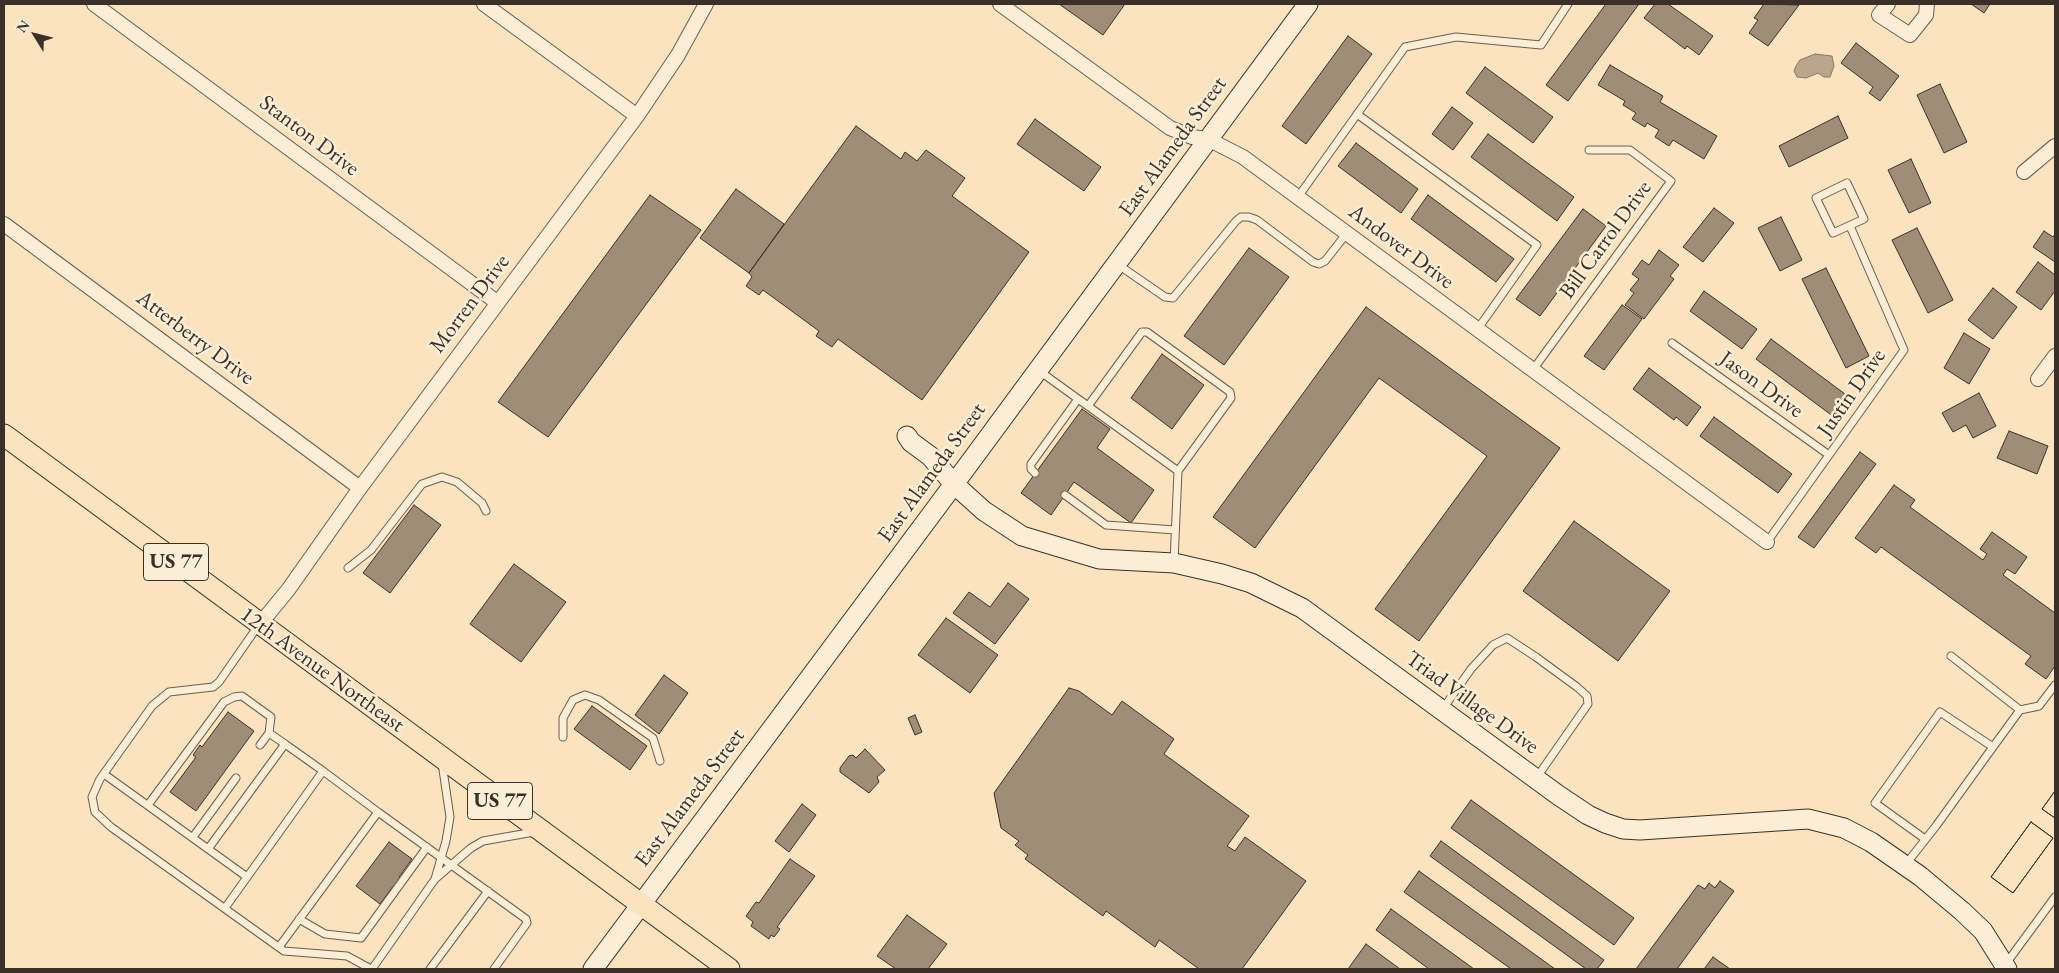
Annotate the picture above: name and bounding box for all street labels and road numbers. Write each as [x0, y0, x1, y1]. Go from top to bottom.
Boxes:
street label: East Alameda Street [1113, 72, 1233, 222]
street label: Stanton Drive [254, 90, 364, 182]
street label: Bill Carrol Drive [1554, 176, 1658, 304]
street label: Andover Drive [1343, 199, 1459, 295]
street label: Morren Drive [424, 250, 516, 358]
street label: Atterberry Drive [131, 285, 259, 391]
street label: Justin Drive [1812, 344, 1892, 442]
street label: Jason Drive [1714, 346, 1808, 424]
street label: East Alameda Street [872, 398, 992, 548]
road number: US 77 [144, 544, 208, 580]
street label: 12th Avenue Northeast [235, 602, 409, 738]
street label: Triad Village Drive [1400, 646, 1544, 760]
street label: East Alameda Street [629, 724, 751, 872]
road number: US 77 [468, 782, 532, 819]

